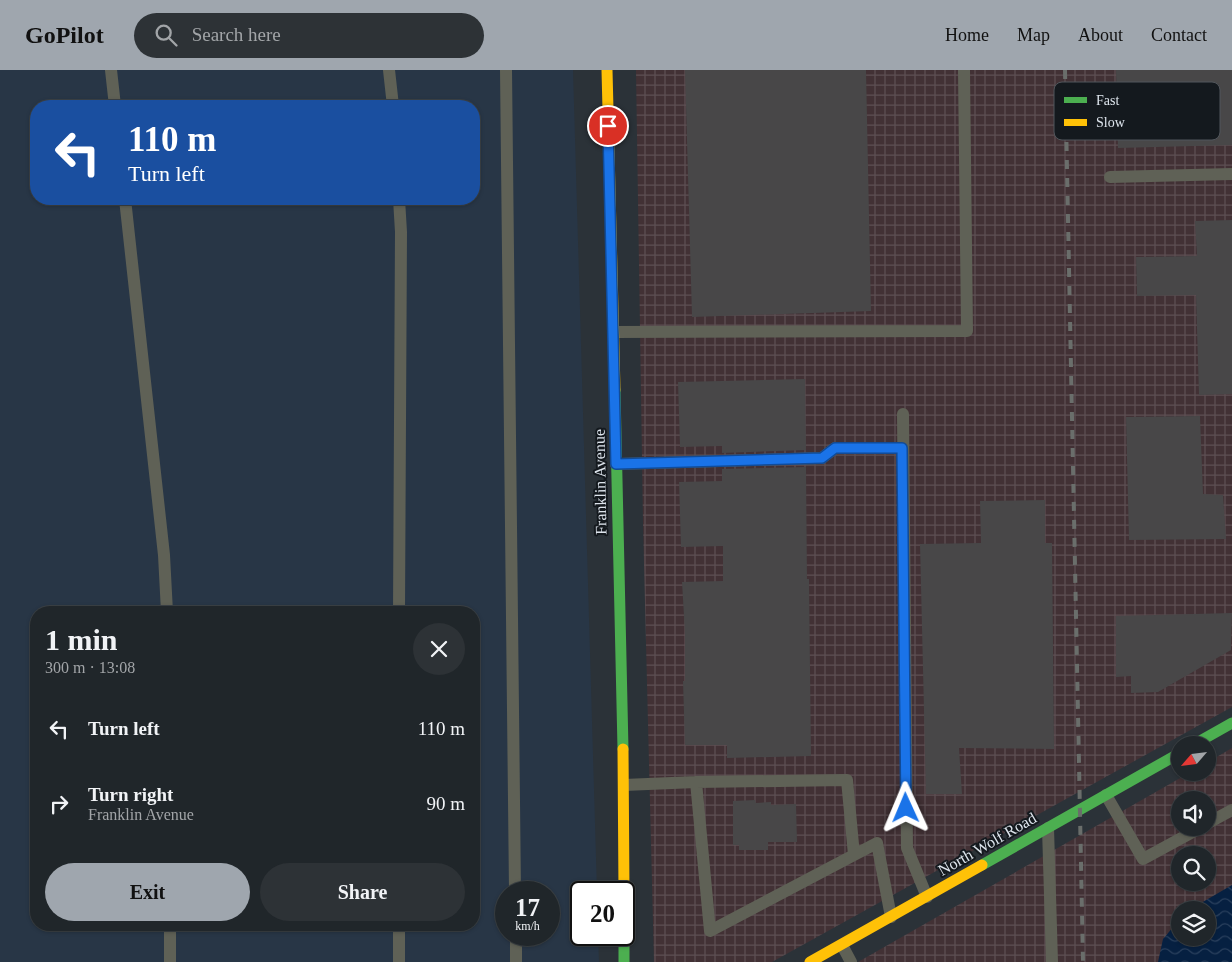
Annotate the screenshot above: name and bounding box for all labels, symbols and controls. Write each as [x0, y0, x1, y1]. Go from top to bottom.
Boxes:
search box [134, 13, 484, 58]
icon: search [152, 21, 180, 49]
text: GoPilot [25, 22, 104, 48]
text: Search here [192, 24, 281, 45]
text: Home [945, 25, 989, 45]
text: Map [1017, 25, 1050, 45]
text: About [1078, 25, 1123, 45]
text: Contact [1151, 25, 1207, 45]
legend [1054, 82, 1220, 140]
text: Fast [1096, 93, 1119, 108]
pin [587, 105, 629, 147]
icon: arrive [594, 112, 622, 140]
text: Slow [1096, 115, 1126, 130]
icon: left [45, 120, 110, 185]
text: 110 m [128, 120, 216, 159]
text: Turn left [128, 161, 205, 186]
street label: Franklin Avenue [591, 429, 609, 535]
text: 1 min [45, 623, 118, 656]
button: close [413, 623, 465, 675]
text: 300 m · 13:08 [45, 659, 135, 676]
icon: left [45, 715, 73, 743]
text: Turn left [88, 718, 160, 739]
text: 110 m [418, 718, 465, 739]
north arrow [1171, 736, 1216, 781]
map controls [1171, 736, 1216, 946]
position arrow [879, 781, 931, 833]
text: Turn right [88, 784, 173, 805]
icon: right [45, 790, 73, 818]
button: sound [1171, 791, 1216, 836]
text: 90 m [426, 793, 465, 814]
text: Franklin Avenue [88, 806, 194, 823]
street label: North Wolf Road [935, 809, 1039, 879]
button: search [1171, 846, 1216, 891]
button: Exit [45, 863, 250, 921]
button: Share [260, 863, 465, 921]
speed limit sign: 20 [570, 881, 635, 946]
text: 17 [515, 894, 540, 921]
button: layers [1171, 901, 1216, 946]
text: km/h [515, 919, 540, 933]

